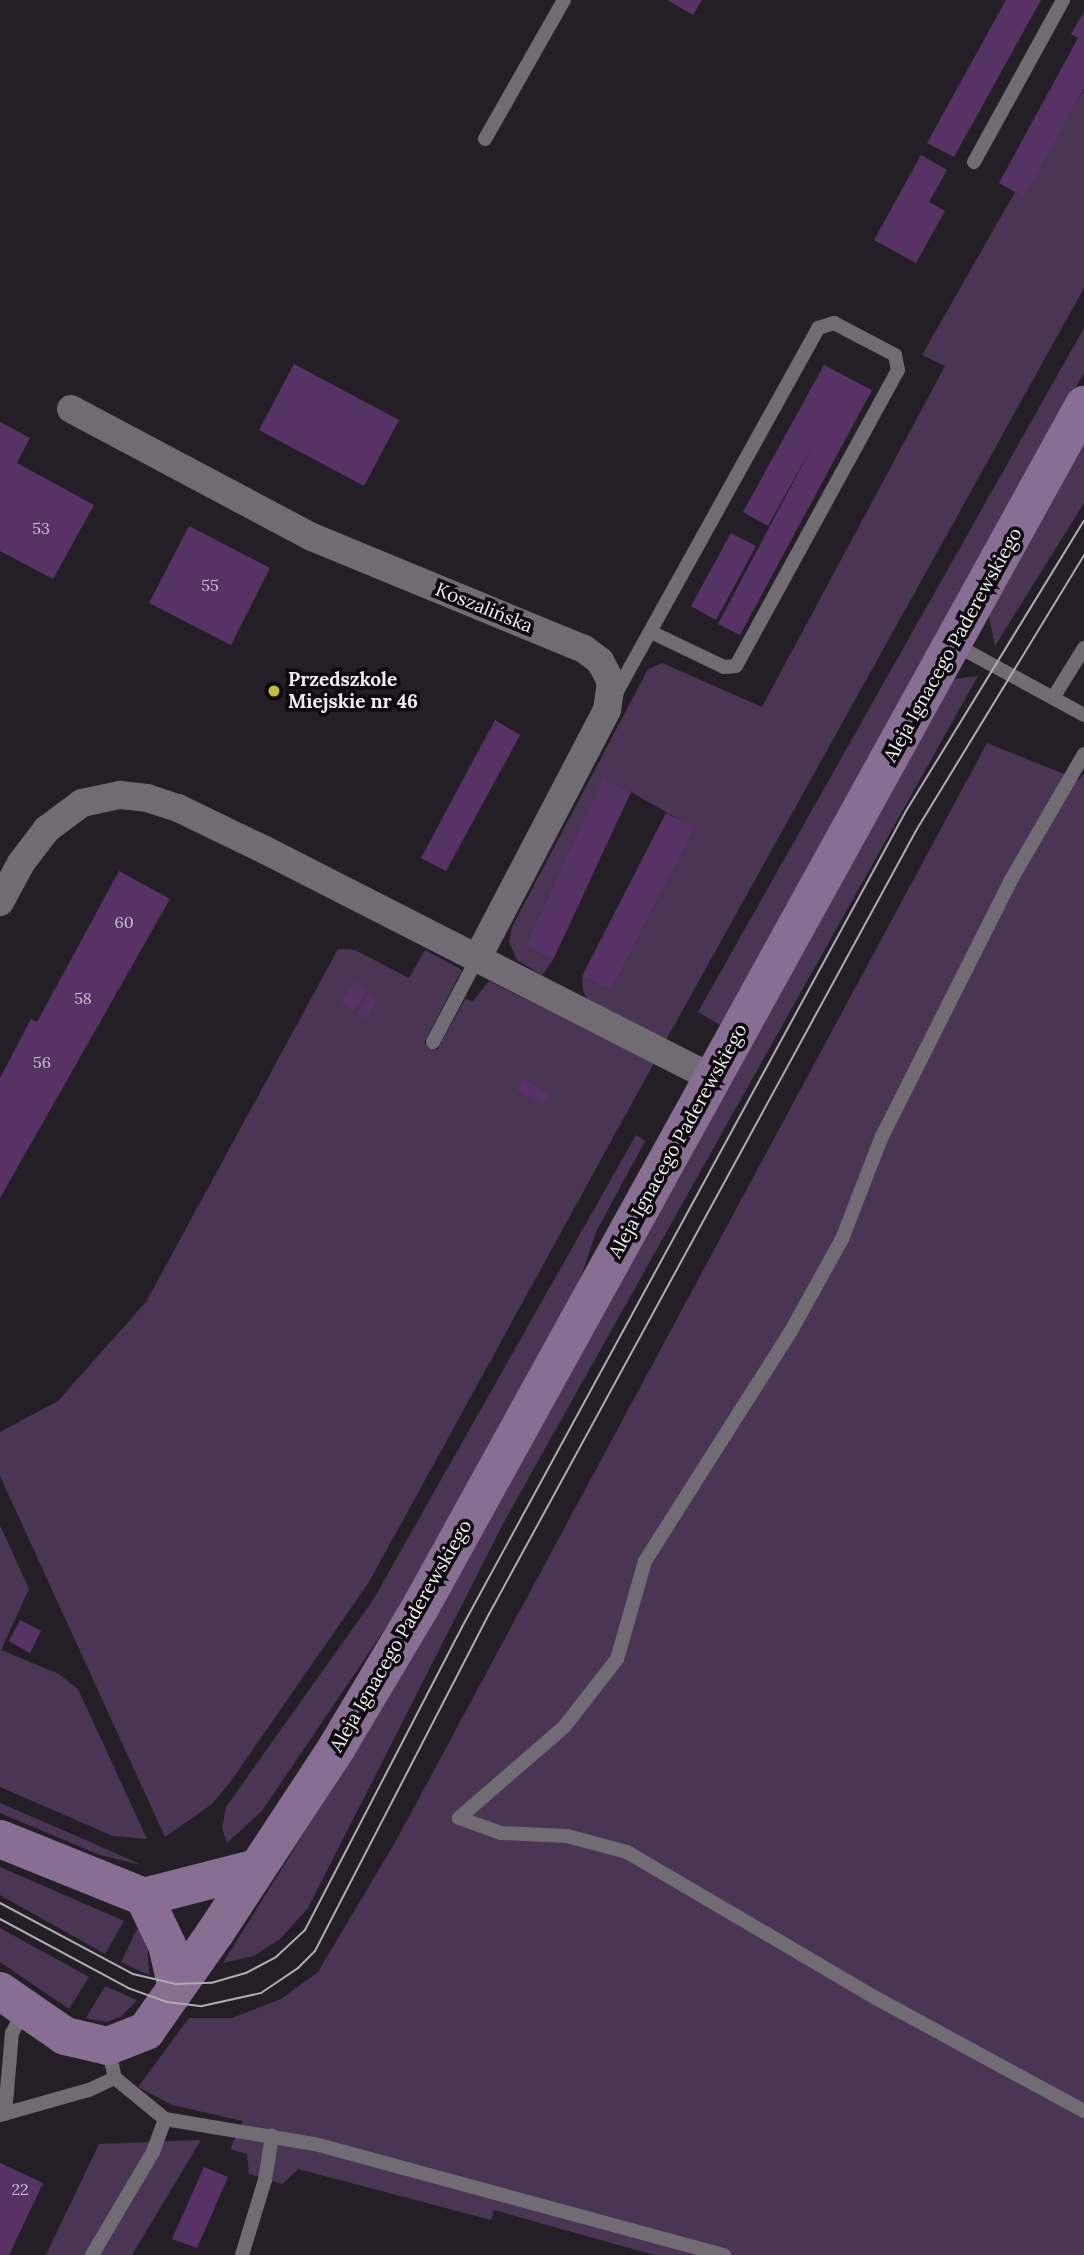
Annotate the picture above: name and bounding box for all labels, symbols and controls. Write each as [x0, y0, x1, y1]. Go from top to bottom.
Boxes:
house number: 53 [32, 518, 50, 538]
street label: Aleja Ignacego Paderewskiego [879, 524, 1027, 766]
house number: 55 [201, 575, 219, 595]
street label: Koszalińska [432, 578, 536, 638]
place label: Przedszkole Miejskie nr 46 [288, 669, 418, 713]
marker: Przedszkole Miejskie nr 46 [266, 683, 282, 699]
house number: 60 [114, 912, 134, 932]
house number: 58 [74, 988, 92, 1008]
street label: Aleja Ignacego Paderewskiego [604, 1020, 752, 1262]
house number: 56 [33, 1052, 51, 1072]
street label: Aleja Ignacego Paderewskiego [325, 1516, 477, 1756]
house number: 22 [11, 2179, 29, 2199]

